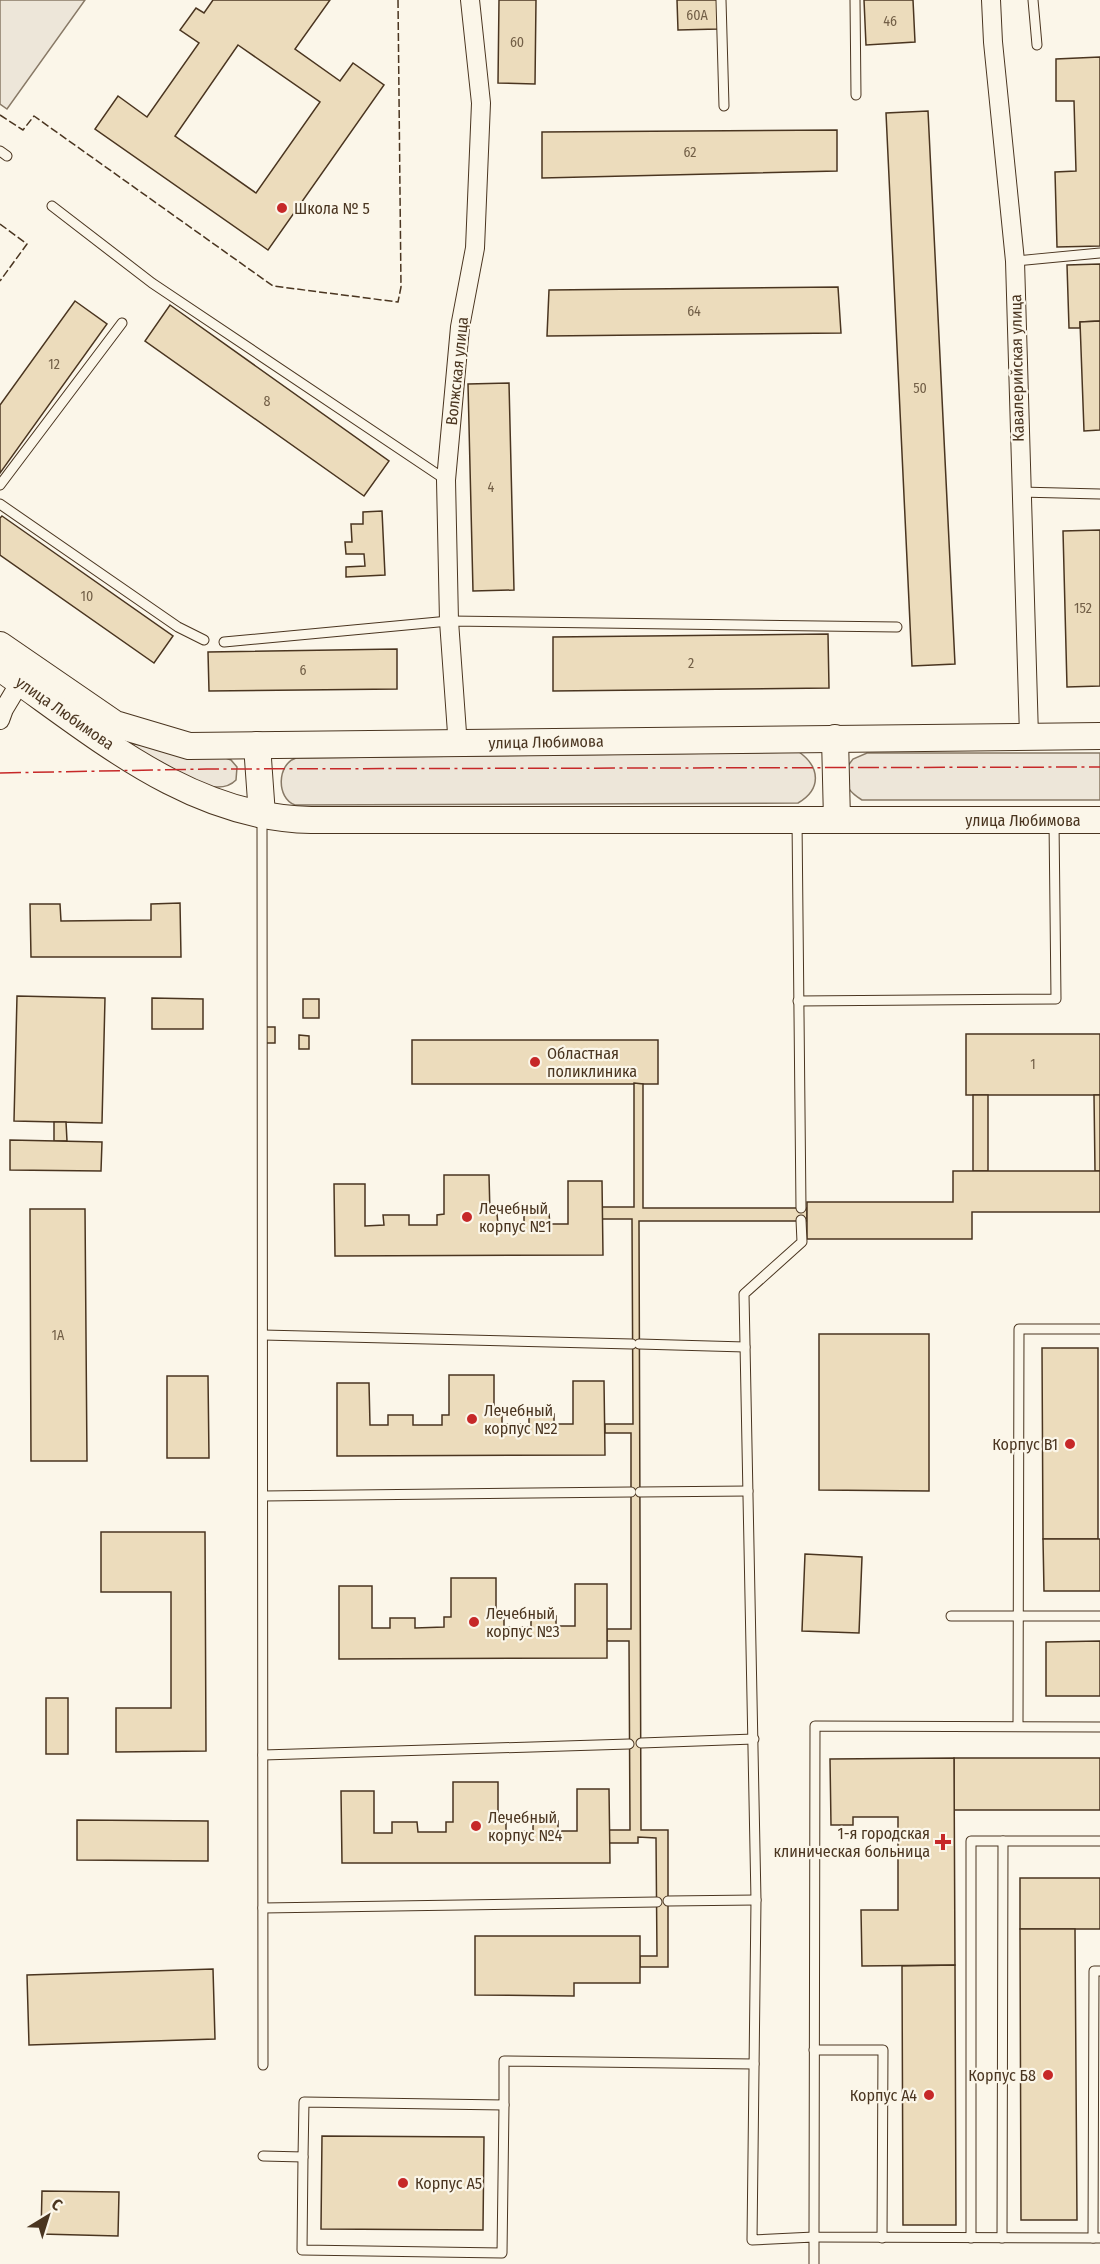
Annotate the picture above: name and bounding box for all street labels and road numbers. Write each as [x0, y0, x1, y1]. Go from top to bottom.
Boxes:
street label: Кавалерийская улица [1006, 294, 1028, 442]
street label: Волжская улица [442, 316, 472, 426]
street label: улица Любимова [12, 672, 118, 754]
street label: улица Любимова [488, 731, 604, 753]
street label: улица Любимова [965, 811, 1081, 830]

